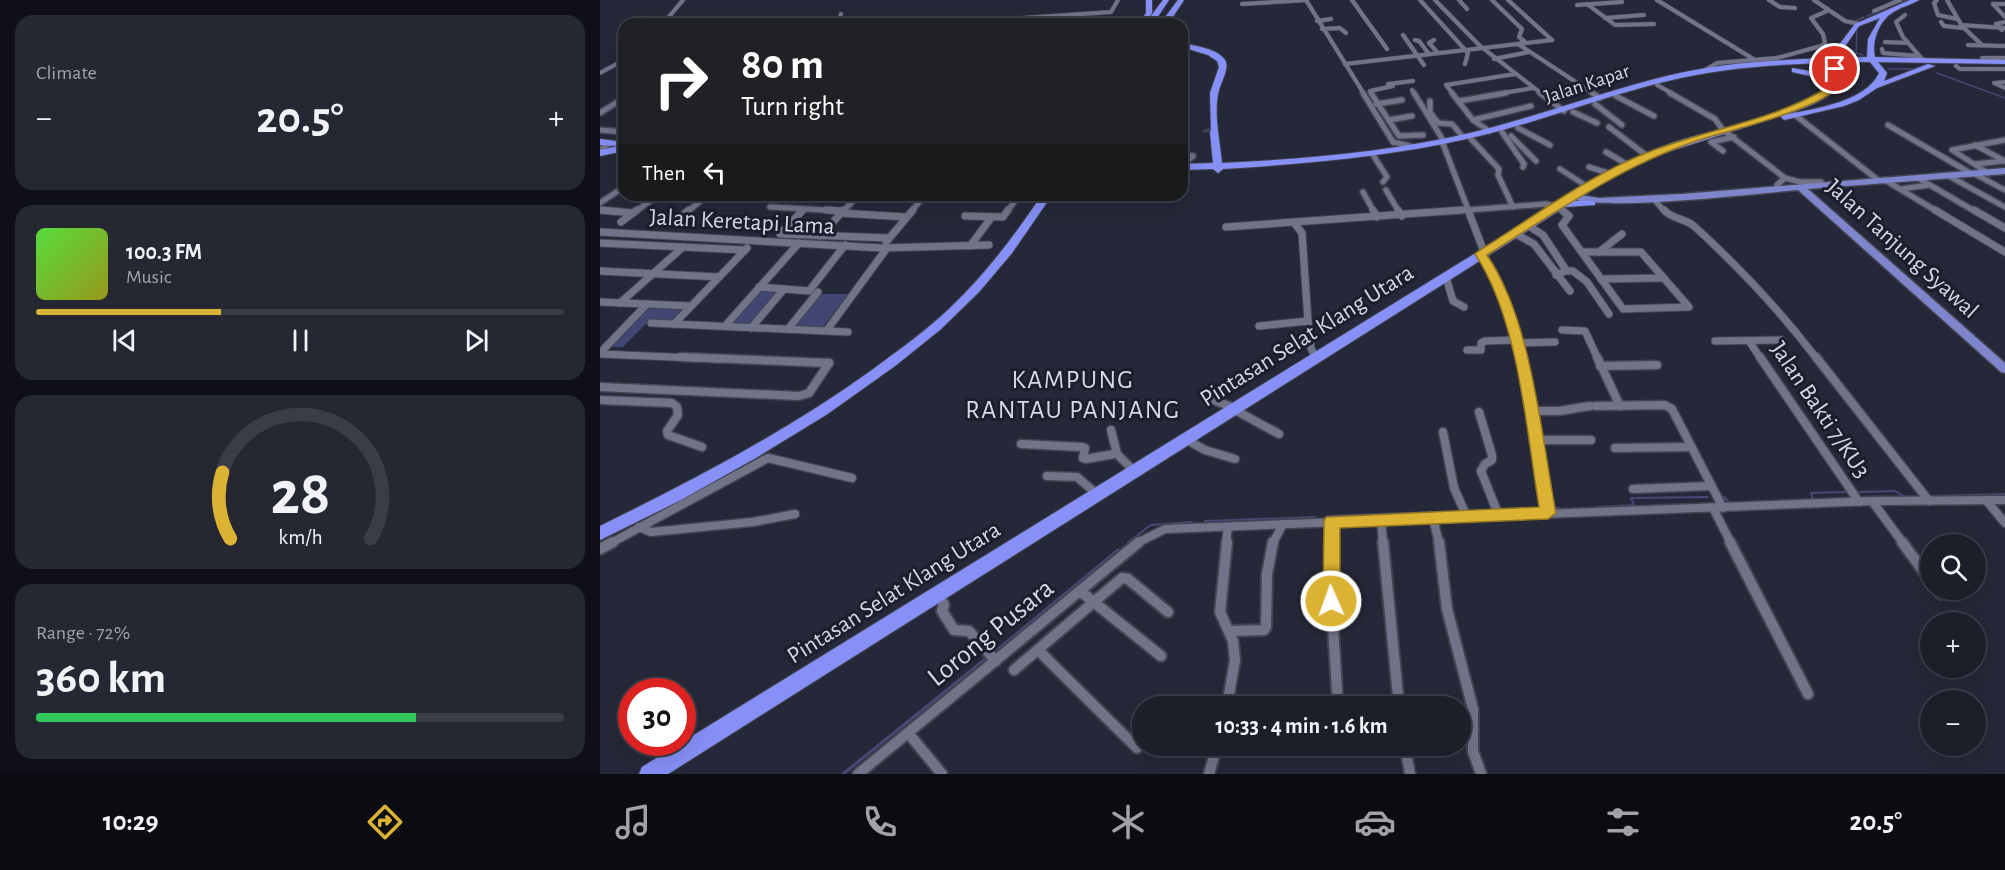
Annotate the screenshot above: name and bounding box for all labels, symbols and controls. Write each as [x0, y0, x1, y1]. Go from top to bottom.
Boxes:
icon: right [642, 42, 720, 120]
pin [1809, 43, 1860, 94]
text: 80 m [741, 44, 824, 86]
icon: arrive [1818, 52, 1851, 85]
street label: Jalan Kapar [1542, 61, 1633, 107]
text: Climate [36, 63, 97, 83]
text: Turn right [741, 93, 844, 120]
text: 20.5° [256, 96, 344, 141]
text: − [36, 102, 52, 135]
text: + [548, 102, 564, 135]
icon: left [698, 156, 731, 189]
text: Then [642, 162, 686, 184]
street label: Jalan Tanjung Syawal [1821, 175, 1983, 323]
street label: Jalan Keretapi Lama [649, 205, 835, 239]
text: 100.3 FM [126, 241, 202, 263]
street label: Pintasan Selat Klang Utara [1196, 261, 1418, 411]
text: Music [126, 267, 172, 287]
icon: previous [108, 324, 141, 357]
icon: pause [284, 324, 317, 357]
icon: next [460, 324, 493, 357]
street label: Jalan Bakti 7/KU3 [1766, 338, 1874, 482]
district label: KAMPUNG RANTAU PANJANG [965, 367, 1181, 423]
text: 28 [270, 463, 330, 525]
street label: Pintasan Selat Klang Utara [783, 518, 1005, 668]
text: km/h [278, 527, 322, 548]
map controls [1920, 534, 1986, 756]
button: search [1920, 534, 1986, 600]
position arrow [1299, 569, 1363, 633]
street label: Lorong Pusara [923, 574, 1059, 692]
button: + [1920, 612, 1986, 678]
text: Range · 72% [36, 623, 130, 643]
text: 360 km [36, 656, 166, 701]
speed limit sign: 30 [618, 678, 696, 756]
button: − [1920, 690, 1986, 756]
text: 10:33 · 4 min · 1.6 km [1216, 715, 1387, 737]
icon: directions [364, 801, 406, 843]
icon: music [612, 801, 654, 843]
icon: phone [859, 801, 901, 843]
icon: climate [1107, 801, 1149, 843]
icon: car [1354, 801, 1396, 843]
icon: filters [1602, 801, 1644, 843]
text: 10:29 [103, 808, 159, 835]
text: 20.5° [1850, 808, 1902, 835]

